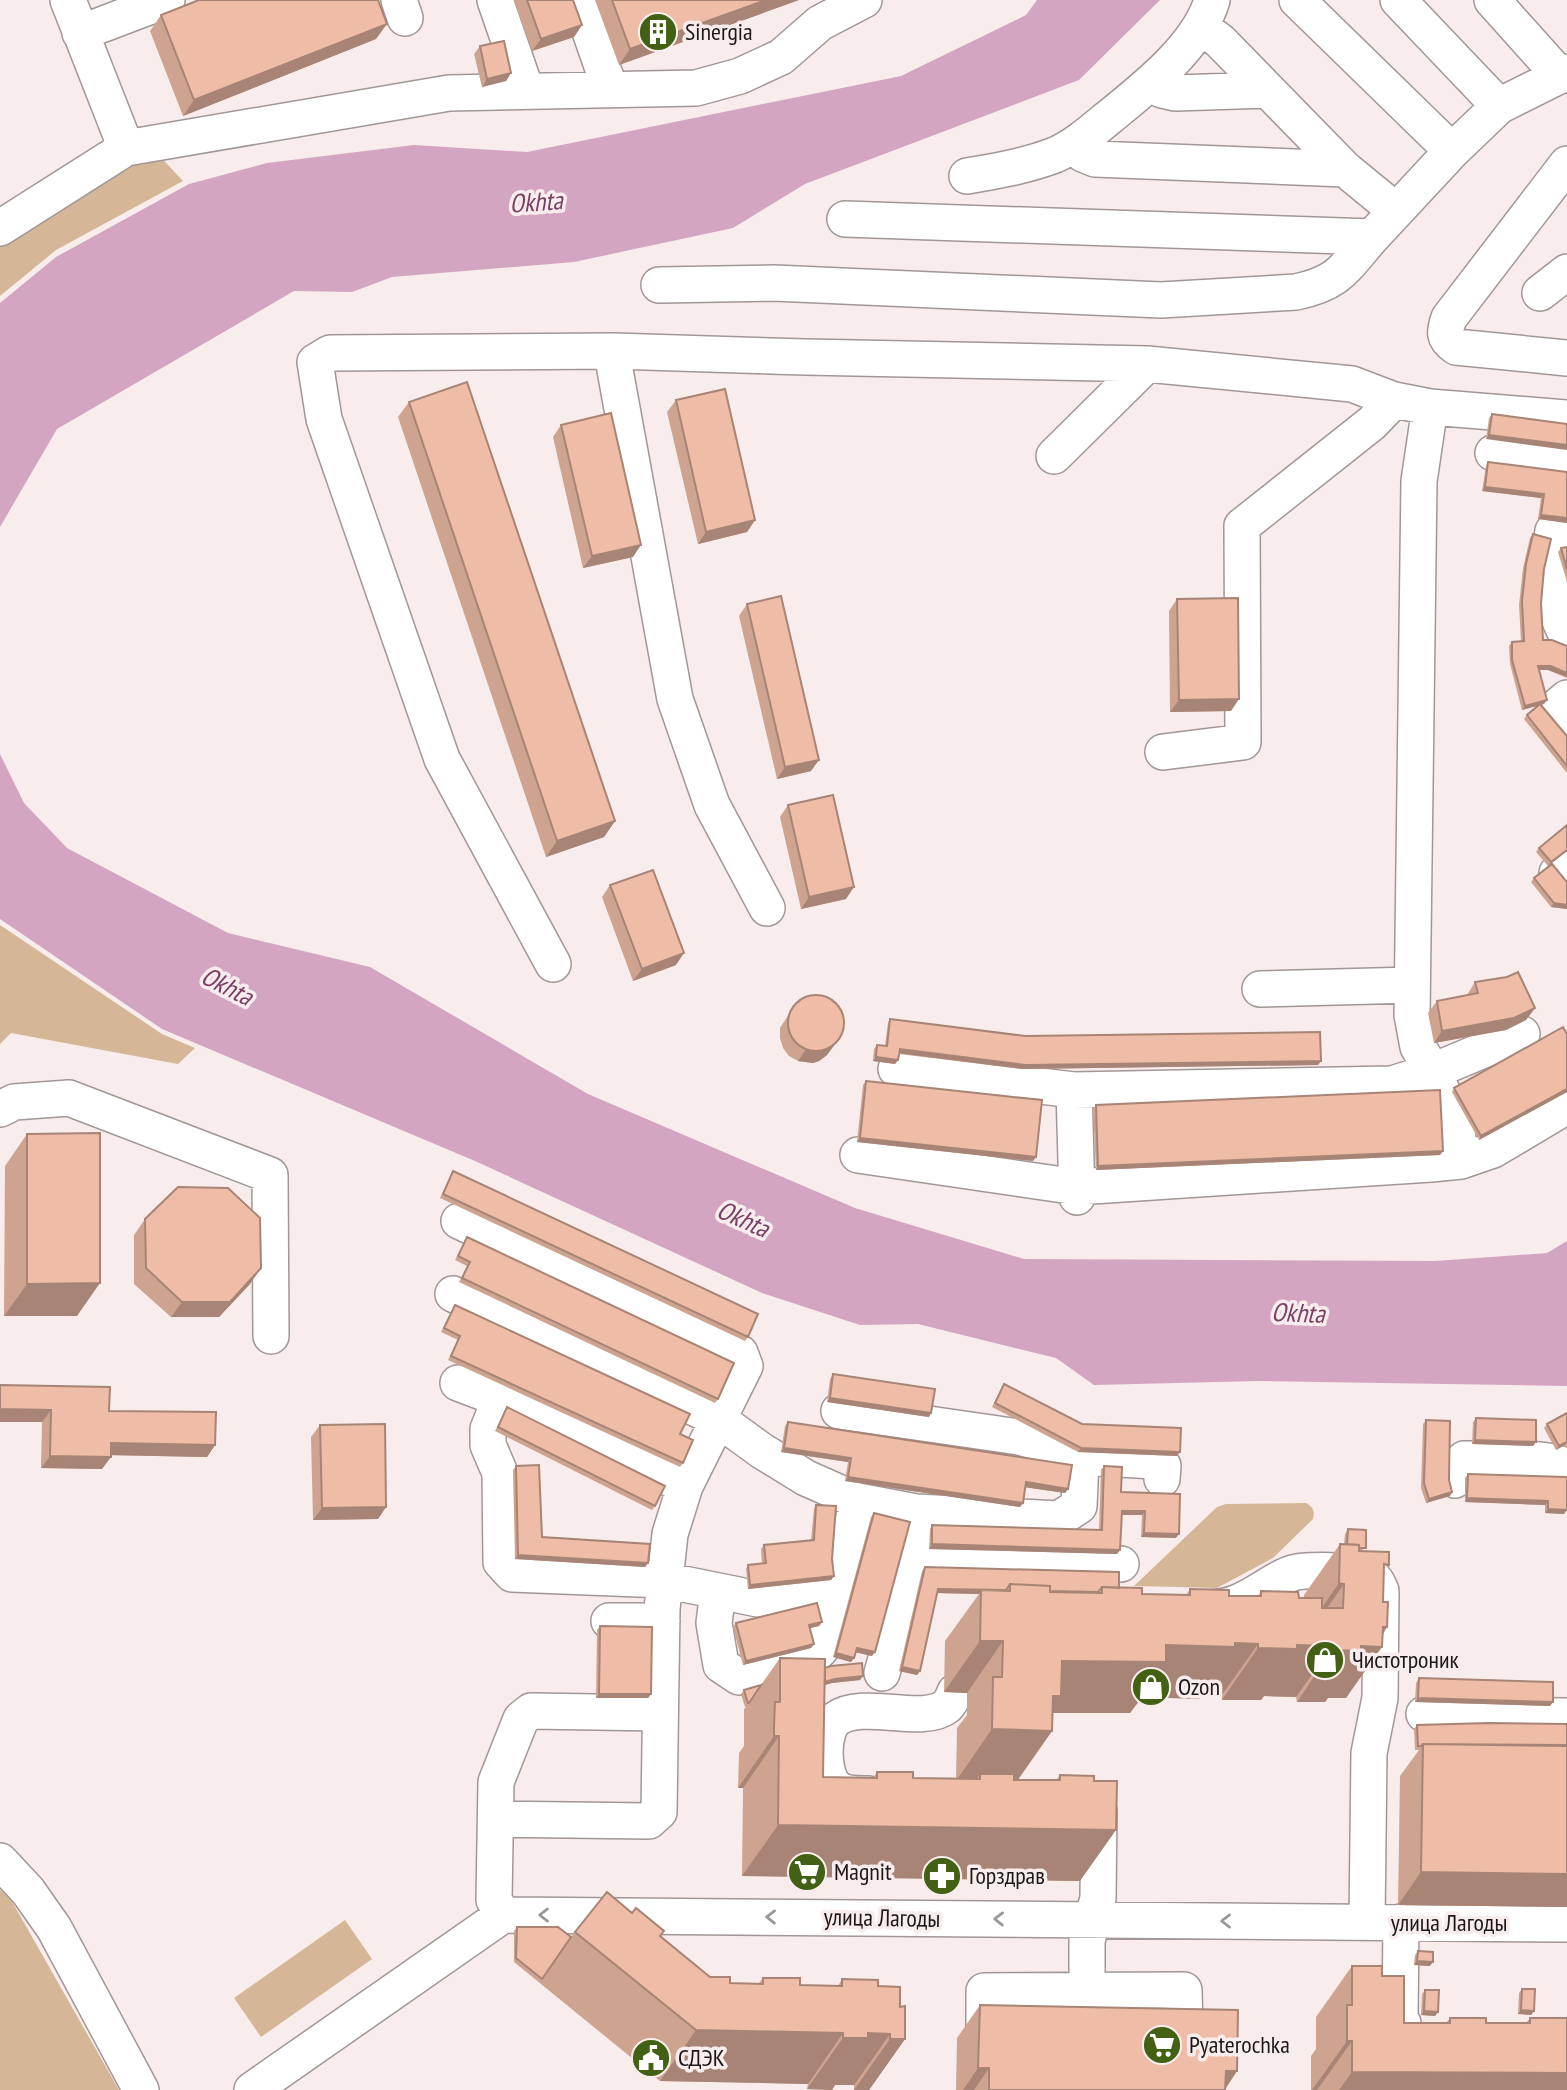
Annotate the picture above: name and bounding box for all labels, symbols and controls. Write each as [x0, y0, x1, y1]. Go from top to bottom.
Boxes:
building icon: Sinergia [637, 11, 679, 53]
place label: Sinergia [685, 16, 753, 47]
water label: Okhta [508, 183, 565, 220]
water label: Okhta [196, 959, 260, 1013]
water label: Okhta [712, 1193, 776, 1245]
water label: Okhta [1271, 1295, 1327, 1330]
shop icon: Чистотроник [1304, 1639, 1346, 1681]
place label: Чистотроник [1352, 1644, 1459, 1675]
shop icon: Ozon [1130, 1666, 1172, 1708]
place label: Ozon [1178, 1671, 1220, 1702]
supermarket icon: Magnit [786, 1851, 828, 1893]
pharmacy icon: Горздрав [921, 1855, 963, 1897]
place label: Magnit [834, 1856, 892, 1887]
place label: Горздрав [969, 1860, 1045, 1891]
street label: улица Лагоды [823, 1901, 941, 1934]
one-way arrow [538, 1907, 549, 1923]
street label: улица Лагоды [1391, 1907, 1507, 1938]
one-way arrow [766, 1909, 776, 1925]
one-way arrow [993, 1911, 1004, 1927]
one-way arrow [1221, 1913, 1231, 1929]
supermarket icon: Pyaterochka [1141, 2024, 1183, 2066]
place label: Pyaterochka [1189, 2029, 1290, 2060]
public building icon: СДЭК [630, 2037, 672, 2079]
place label: СДЭК [678, 2042, 725, 2073]

